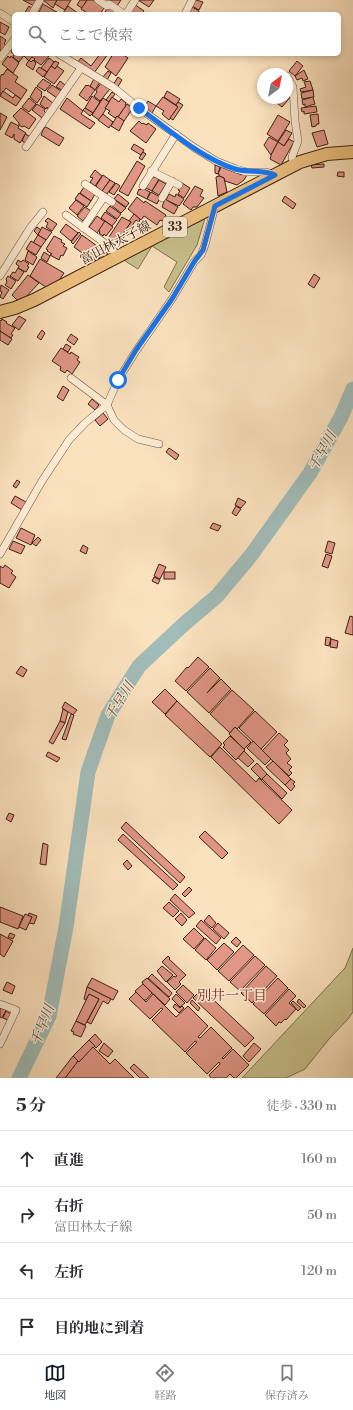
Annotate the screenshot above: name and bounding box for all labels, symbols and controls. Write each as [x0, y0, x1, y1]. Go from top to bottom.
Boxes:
search box [12, 12, 341, 56]
icon: search [26, 23, 48, 45]
text: ここで検索 [58, 26, 133, 45]
north arrow [257, 68, 293, 104]
route end [130, 99, 148, 117]
road number: 33 [163, 217, 187, 237]
street label: 富田林太子線 [77, 218, 154, 268]
route start [109, 371, 127, 389]
water label: 千早川 [305, 427, 342, 474]
water label: 千早川 [101, 677, 139, 724]
district label: 別井一丁目 [197, 987, 267, 1005]
water label: 千早川 [27, 1001, 60, 1048]
text: 5 分 [16, 1095, 46, 1117]
text: 徒歩 · 330 m [266, 1098, 337, 1114]
icon: ahead [16, 1148, 38, 1170]
text: 直進 [54, 1151, 84, 1170]
text: 160 m [301, 1151, 337, 1167]
text: 右折 [54, 1197, 84, 1216]
icon: right [16, 1204, 38, 1226]
text: 50 m [307, 1207, 337, 1223]
text: 富田林太子線 [54, 1219, 132, 1235]
icon: left [16, 1260, 38, 1282]
text: 左折 [54, 1263, 84, 1282]
text: 120 m [301, 1263, 337, 1279]
icon: arrive [16, 1316, 38, 1338]
text: 目的地に到着 [54, 1319, 144, 1338]
tab: 地図 [44, 1362, 66, 1403]
tab: 経路 [154, 1362, 176, 1403]
tab: 保存済み [265, 1362, 309, 1403]

